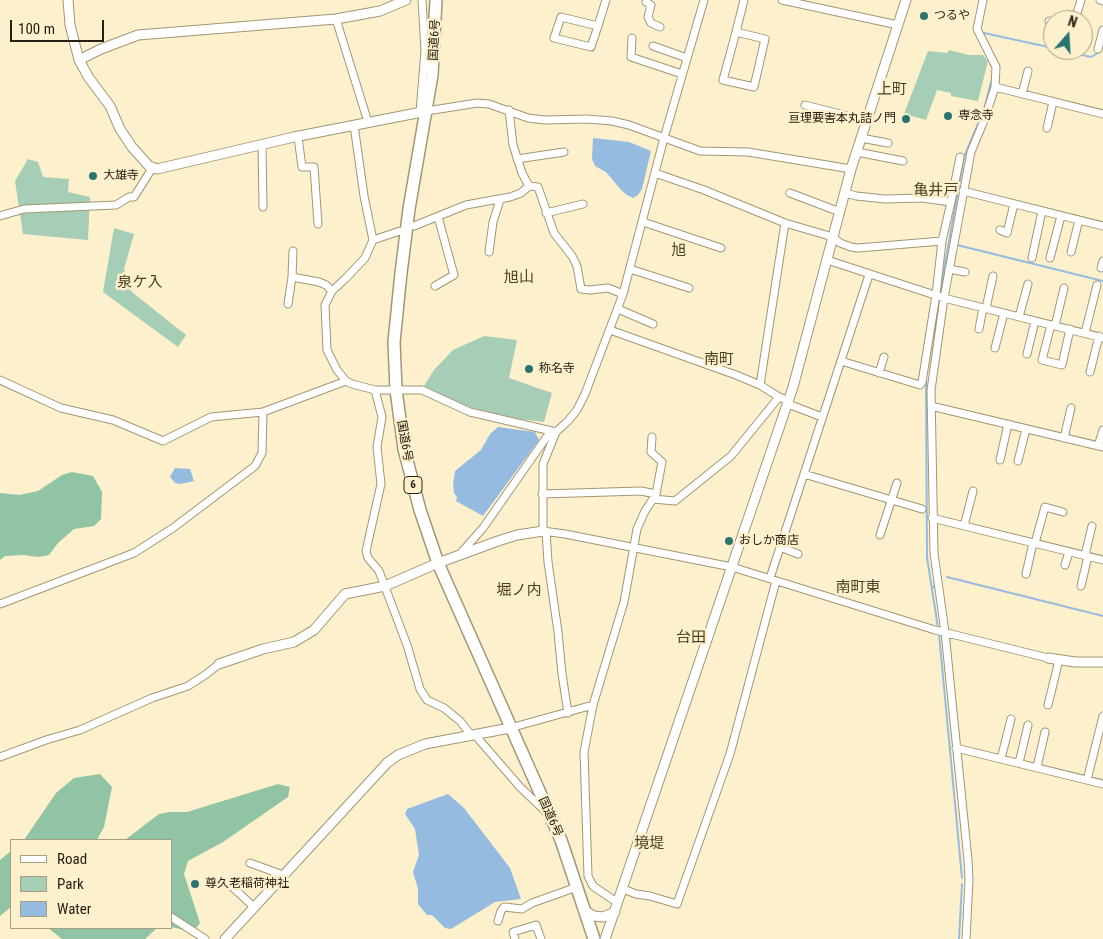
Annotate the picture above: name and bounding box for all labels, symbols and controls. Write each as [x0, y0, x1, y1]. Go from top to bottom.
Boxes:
place label: つるや [934, 9, 970, 23]
scale bar [12, 10, 106, 42]
marker: つるや [918, 10, 930, 22]
north arrow [1043, 10, 1093, 60]
text: N [1066, 13, 1079, 31]
street label: 国道6号 [427, 19, 443, 61]
text: 100 m [18, 20, 55, 38]
district label: 上町 [877, 81, 907, 99]
place label: 専念寺 [958, 109, 994, 123]
marker: 専念寺 [942, 110, 954, 122]
place label: 亘理要害本丸詰ノ門 [788, 112, 896, 126]
marker: 亘理要害本丸詰ノ門 [900, 113, 912, 125]
place label: 大雄寺 [103, 169, 139, 183]
marker: 大雄寺 [87, 170, 99, 182]
district label: 亀井戸 [914, 182, 958, 200]
district label: 旭 [672, 242, 686, 260]
district label: 旭山 [504, 269, 534, 287]
district label: 泉ケ入 [118, 274, 162, 292]
district label: 南町 [704, 351, 734, 369]
place label: 称名寺 [539, 362, 575, 376]
marker: 称名寺 [523, 363, 535, 375]
street label: 国道6号 [393, 419, 415, 463]
road number: 6 [404, 476, 422, 494]
place label: おしか商店 [739, 534, 799, 548]
marker: おしか商店 [723, 535, 735, 547]
district label: 南町東 [836, 579, 880, 597]
district label: 堀ノ内 [497, 582, 541, 600]
district label: 台田 [676, 629, 706, 647]
street label: 国道6号 [535, 795, 565, 839]
district label: 境堤 [634, 835, 664, 853]
legend [10, 839, 172, 929]
text: Road [57, 850, 87, 868]
text: Park [57, 875, 84, 893]
place label: 尊久老稲荷神社 [205, 877, 289, 891]
marker: 尊久老稲荷神社 [189, 878, 201, 890]
text: Water [57, 900, 91, 918]

